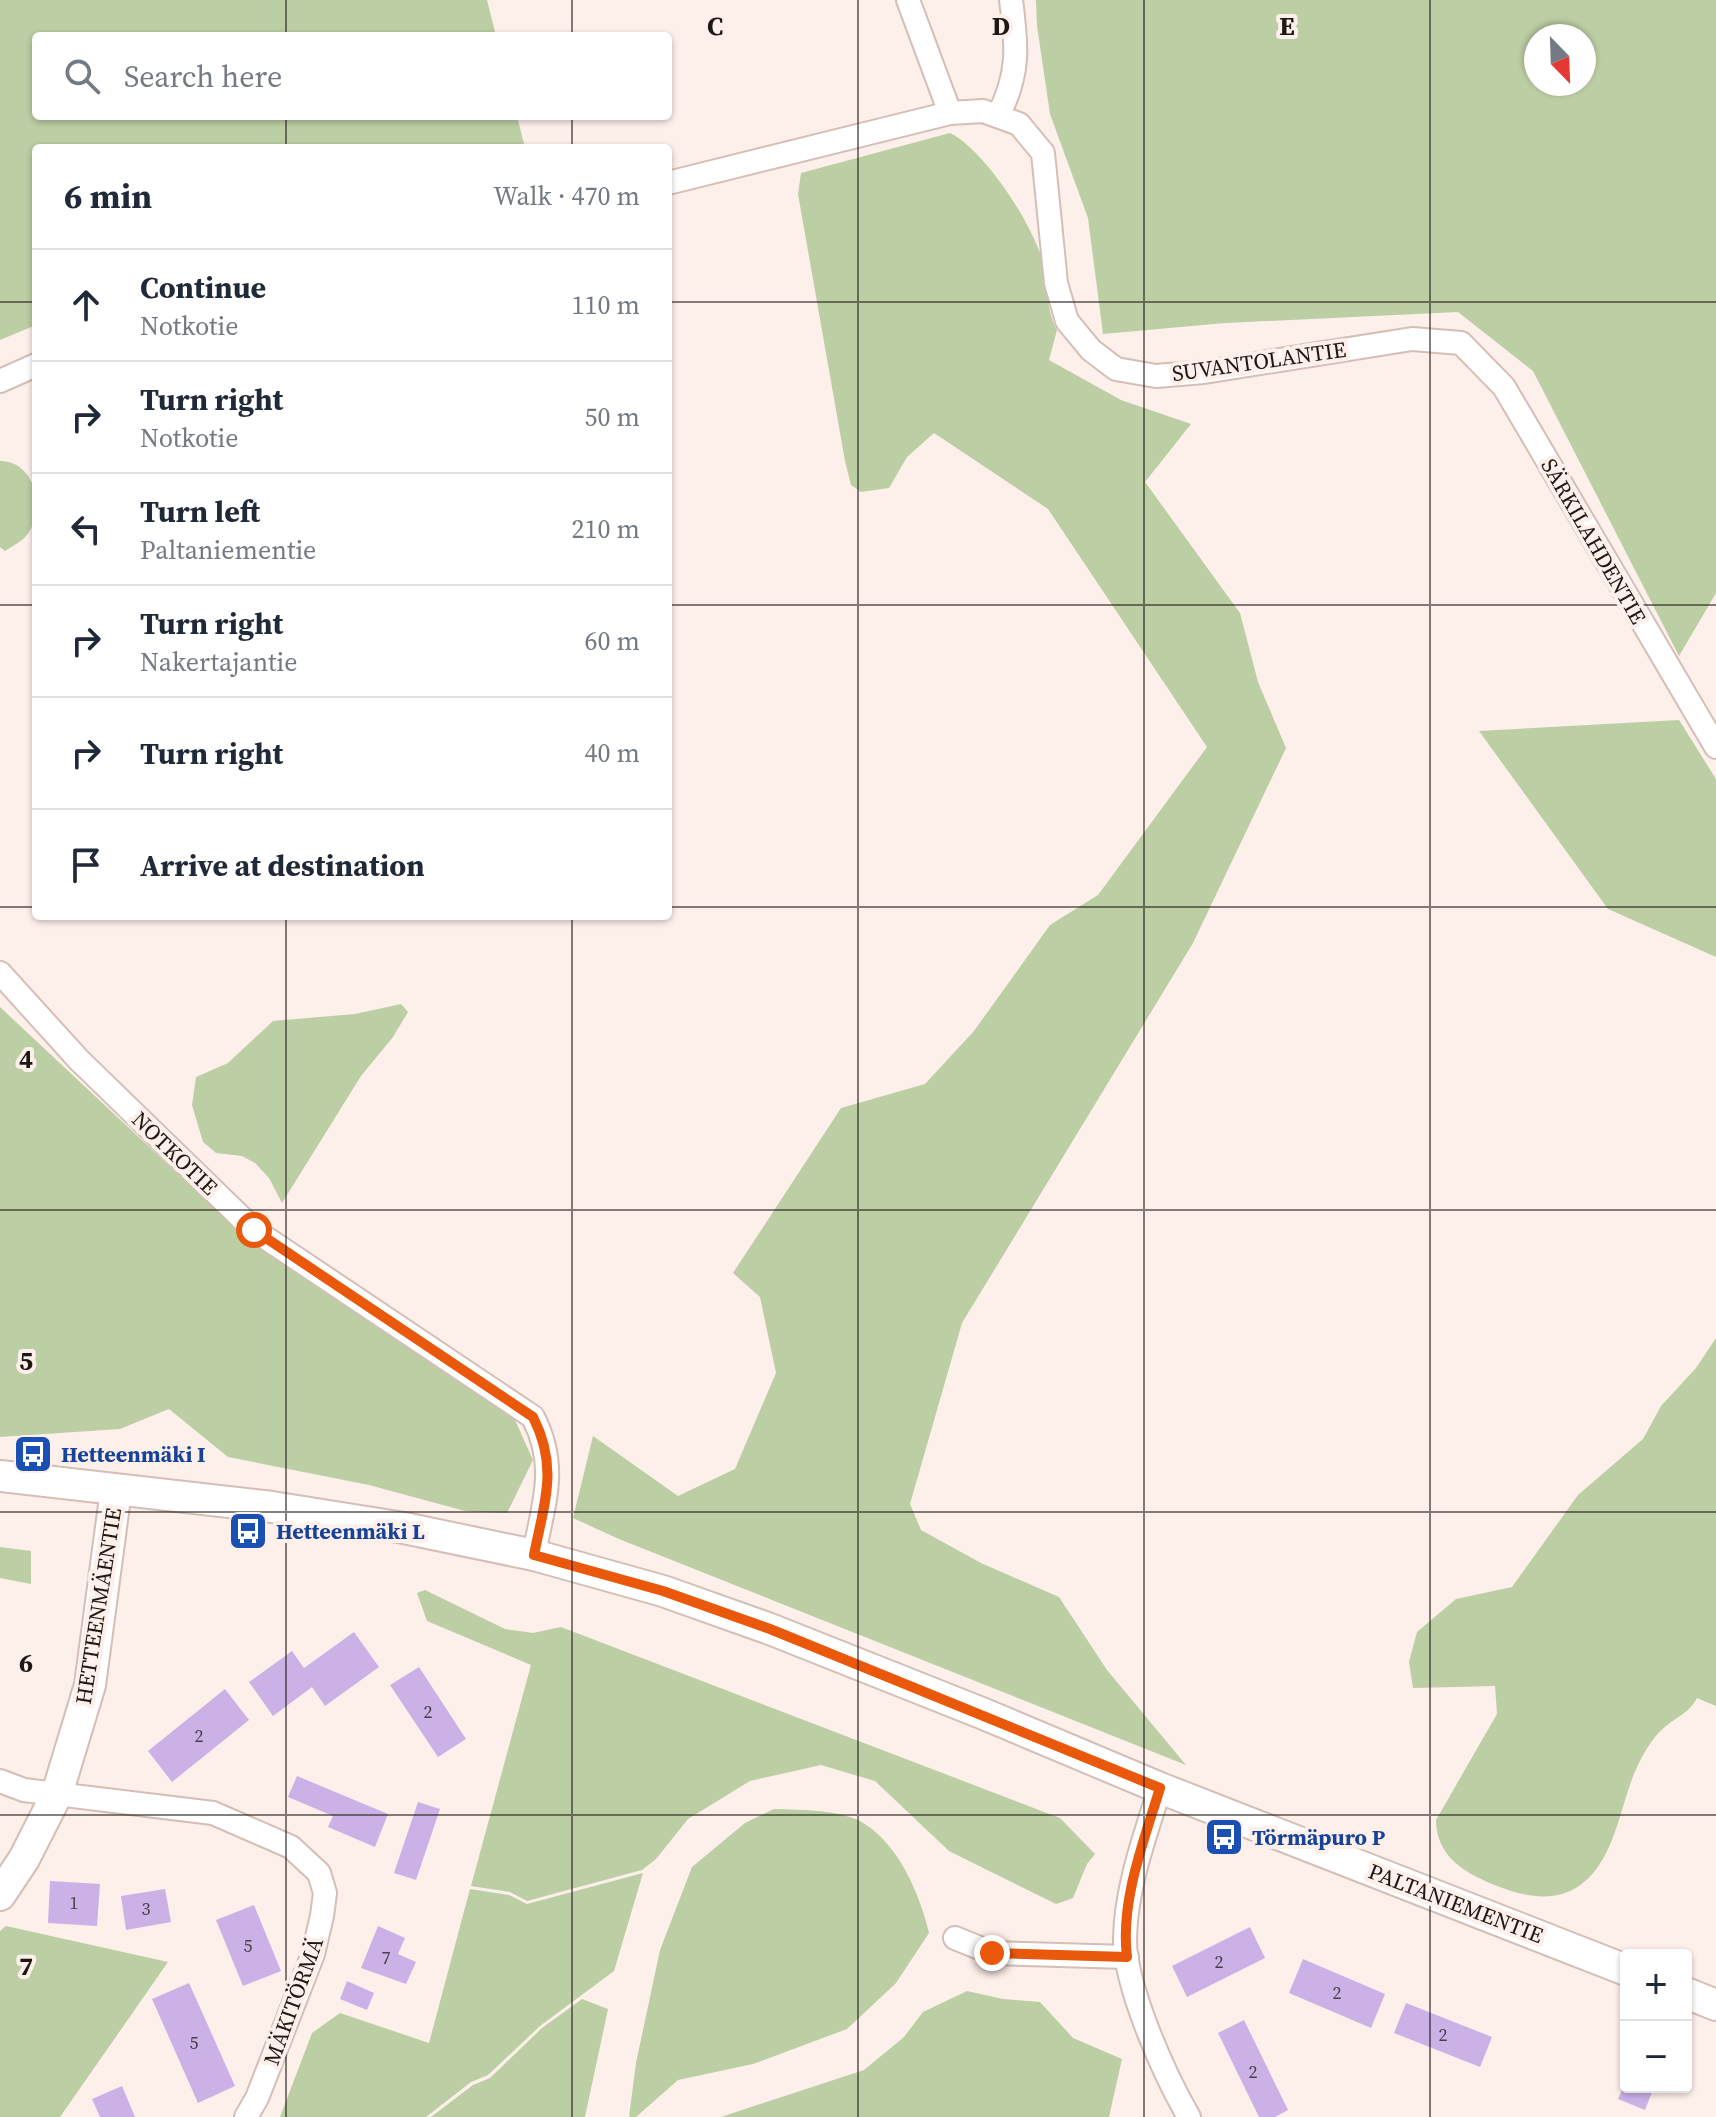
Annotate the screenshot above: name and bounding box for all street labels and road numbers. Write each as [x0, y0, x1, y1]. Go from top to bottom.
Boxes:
street label: SUVANTOLANTIE [1170, 334, 1348, 388]
street label: SÄRKILAHDENTIE [1534, 453, 1654, 629]
street label: NOTKOTIE [126, 1105, 224, 1201]
street label: HETTEENMÄENTIE [68, 1506, 128, 1706]
street label: PALTANIEMENTIE [1364, 1856, 1548, 1950]
street label: MÄKITÖRMÄ [256, 1933, 330, 2069]

